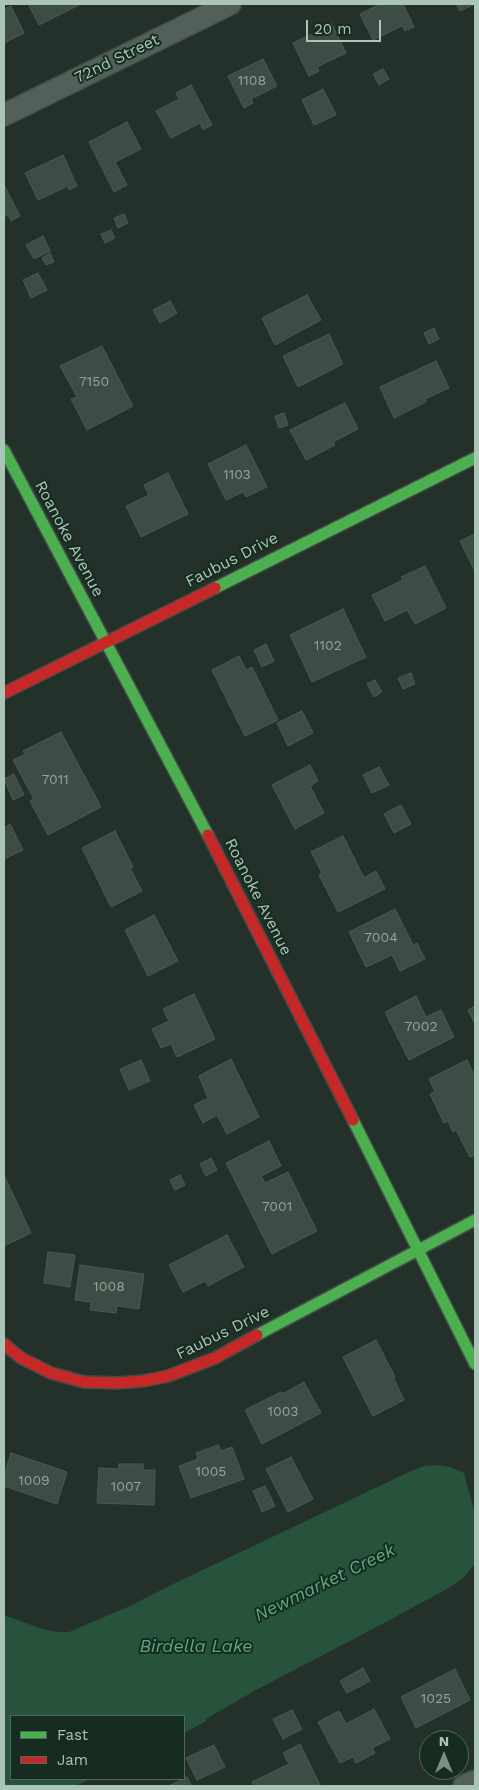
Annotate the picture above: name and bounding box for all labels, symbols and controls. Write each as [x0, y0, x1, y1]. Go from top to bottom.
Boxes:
scale bar [309, 10, 384, 42]
text: 20 m [314, 20, 352, 38]
street label: 72nd Street [72, 30, 162, 88]
house number: 1108 [238, 73, 266, 89]
house number: 7150 [79, 374, 109, 390]
house number: 1103 [223, 467, 251, 483]
street label: Roanoke Avenue [30, 478, 108, 600]
street label: Faubus Drive [182, 528, 282, 592]
house number: 1102 [314, 638, 342, 654]
house number: 7011 [41, 772, 69, 788]
street label: Roanoke Avenue [220, 835, 296, 959]
house number: 7004 [364, 930, 398, 946]
house number: 7002 [404, 1019, 438, 1035]
house number: 7001 [262, 1199, 292, 1215]
house number: 1008 [93, 1279, 125, 1295]
street label: Faubus Drive [173, 1302, 273, 1364]
house number: 1003 [268, 1404, 298, 1420]
house number: 1005 [195, 1464, 227, 1480]
house number: 1009 [18, 1473, 50, 1489]
house number: 1007 [111, 1479, 141, 1495]
water label: Newmarket Creek [251, 1540, 399, 1626]
water label: Birdella Lake [139, 1636, 253, 1658]
house number: 1025 [421, 1691, 451, 1707]
legend [10, 1715, 185, 1780]
text: Fast [57, 1726, 88, 1744]
north arrow [419, 1730, 469, 1780]
text: N [439, 1733, 449, 1749]
text: Jam [57, 1751, 88, 1769]

